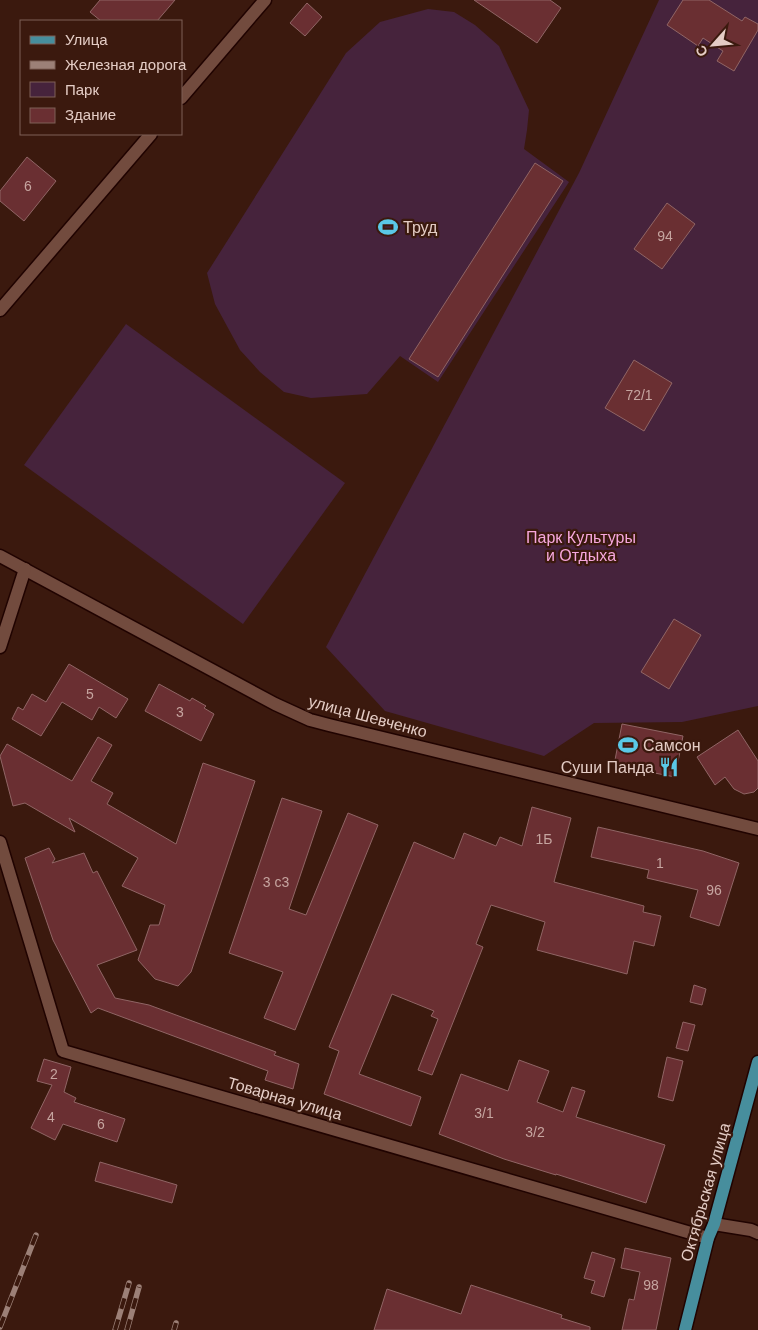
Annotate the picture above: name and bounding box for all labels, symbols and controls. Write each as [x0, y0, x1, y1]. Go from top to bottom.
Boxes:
legend [20, 20, 182, 135]
north arrow [688, 20, 738, 70]
text: Улица [65, 31, 108, 48]
text: С [692, 43, 711, 59]
text: Железная дорога [65, 56, 187, 73]
text: Парк [65, 81, 99, 98]
text: Здание [65, 106, 116, 123]
house number: 6 [24, 178, 32, 194]
sports icon: Труд [377, 216, 399, 238]
place label: Труд [403, 219, 438, 236]
house number: 94 [657, 228, 673, 244]
house number: 72/1 [625, 387, 653, 403]
park label: Парк Культуры и Отдыха [526, 529, 636, 564]
house number: 5 [86, 686, 94, 702]
street label: улица Шевченко [307, 692, 429, 740]
house number: 3 [176, 704, 184, 720]
sports icon: Самсон [617, 734, 639, 756]
place label: Самсон [643, 737, 701, 754]
restaurant icon: Суши Панда [658, 756, 680, 778]
place label: Суши Панда [561, 759, 654, 776]
house number: 1Б [536, 831, 552, 847]
house number: 1 [656, 855, 664, 871]
house number: 3 с3 [263, 874, 289, 890]
house number: 96 [706, 882, 722, 898]
house number: 2 [50, 1066, 58, 1082]
street label: Товарная улица [226, 1074, 344, 1123]
house number: 3/1 [474, 1105, 494, 1121]
house number: 4 [47, 1109, 55, 1125]
house number: 6 [97, 1116, 105, 1132]
street label: Октябрьская улица [678, 1121, 733, 1263]
house number: 3/2 [525, 1124, 545, 1140]
house number: 98 [643, 1277, 659, 1293]

